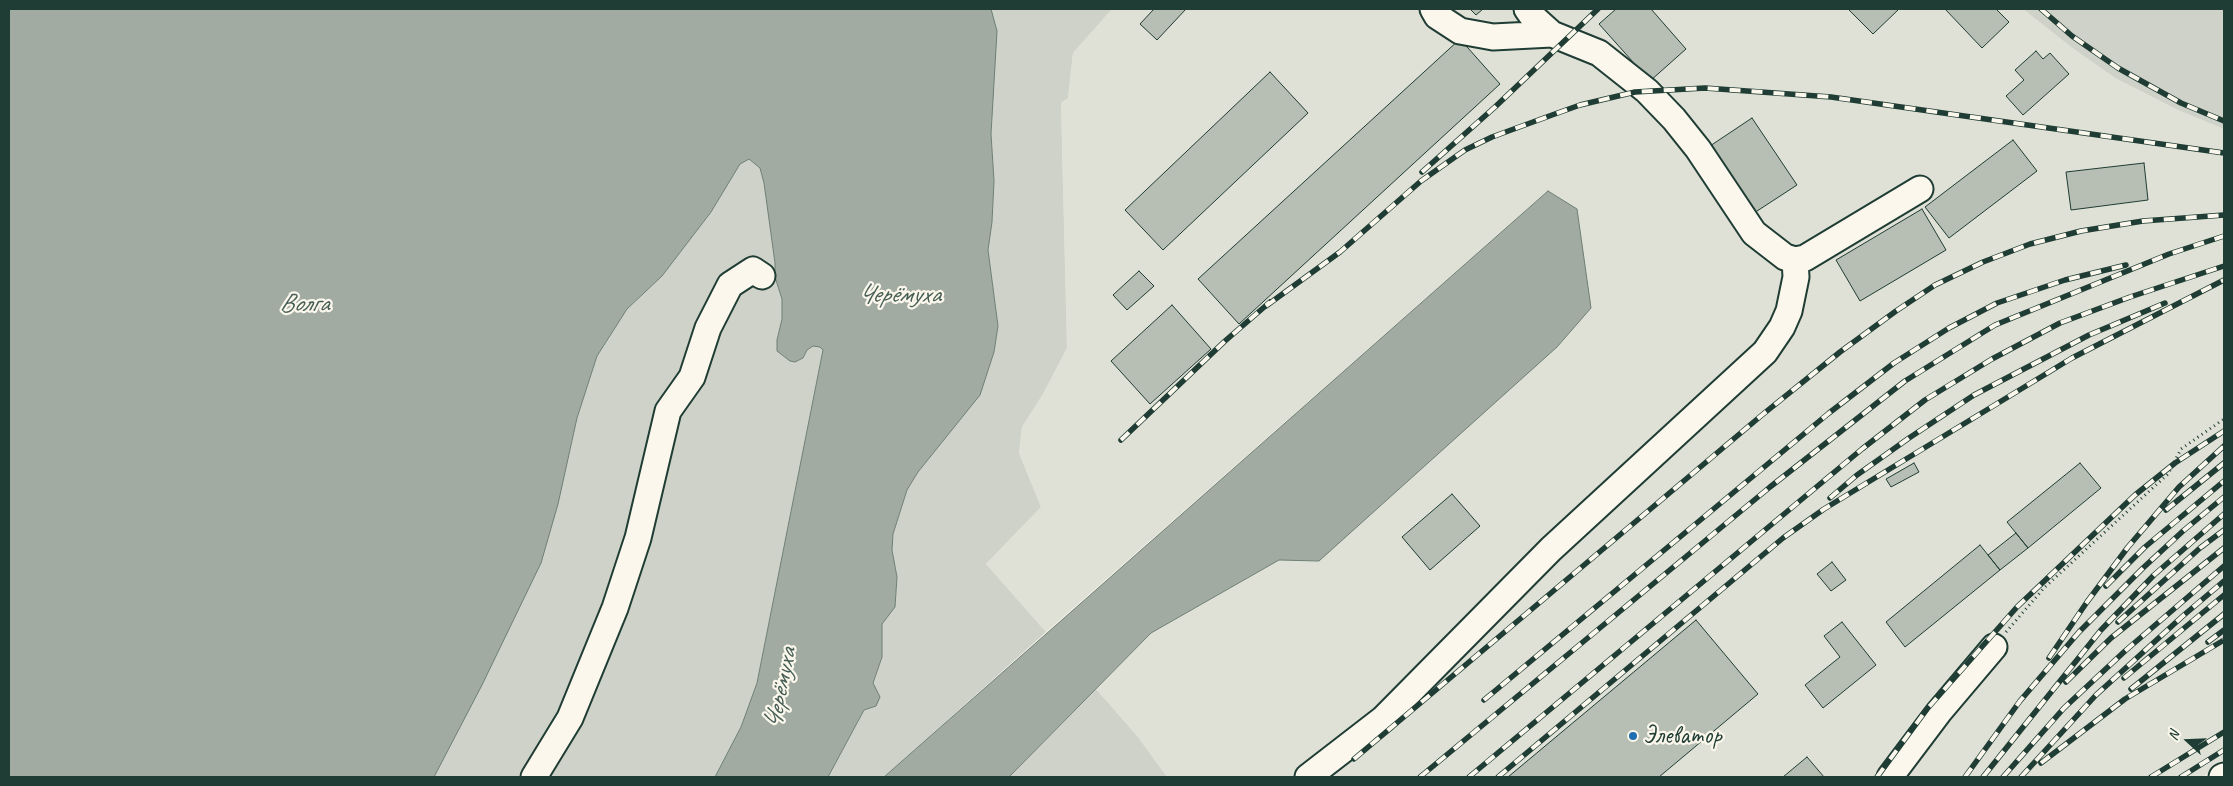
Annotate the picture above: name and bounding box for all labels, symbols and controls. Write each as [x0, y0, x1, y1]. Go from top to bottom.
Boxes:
water label: Черёмуха [858, 279, 940, 311]
water label: Волга [279, 288, 329, 320]
water label: Черёмуха [758, 646, 804, 732]
north arrow [2163, 716, 2213, 766]
place label: Элеватор [1643, 721, 1722, 751]
text: N [2164, 729, 2183, 743]
marker: Элеватор [1627, 730, 1639, 742]

